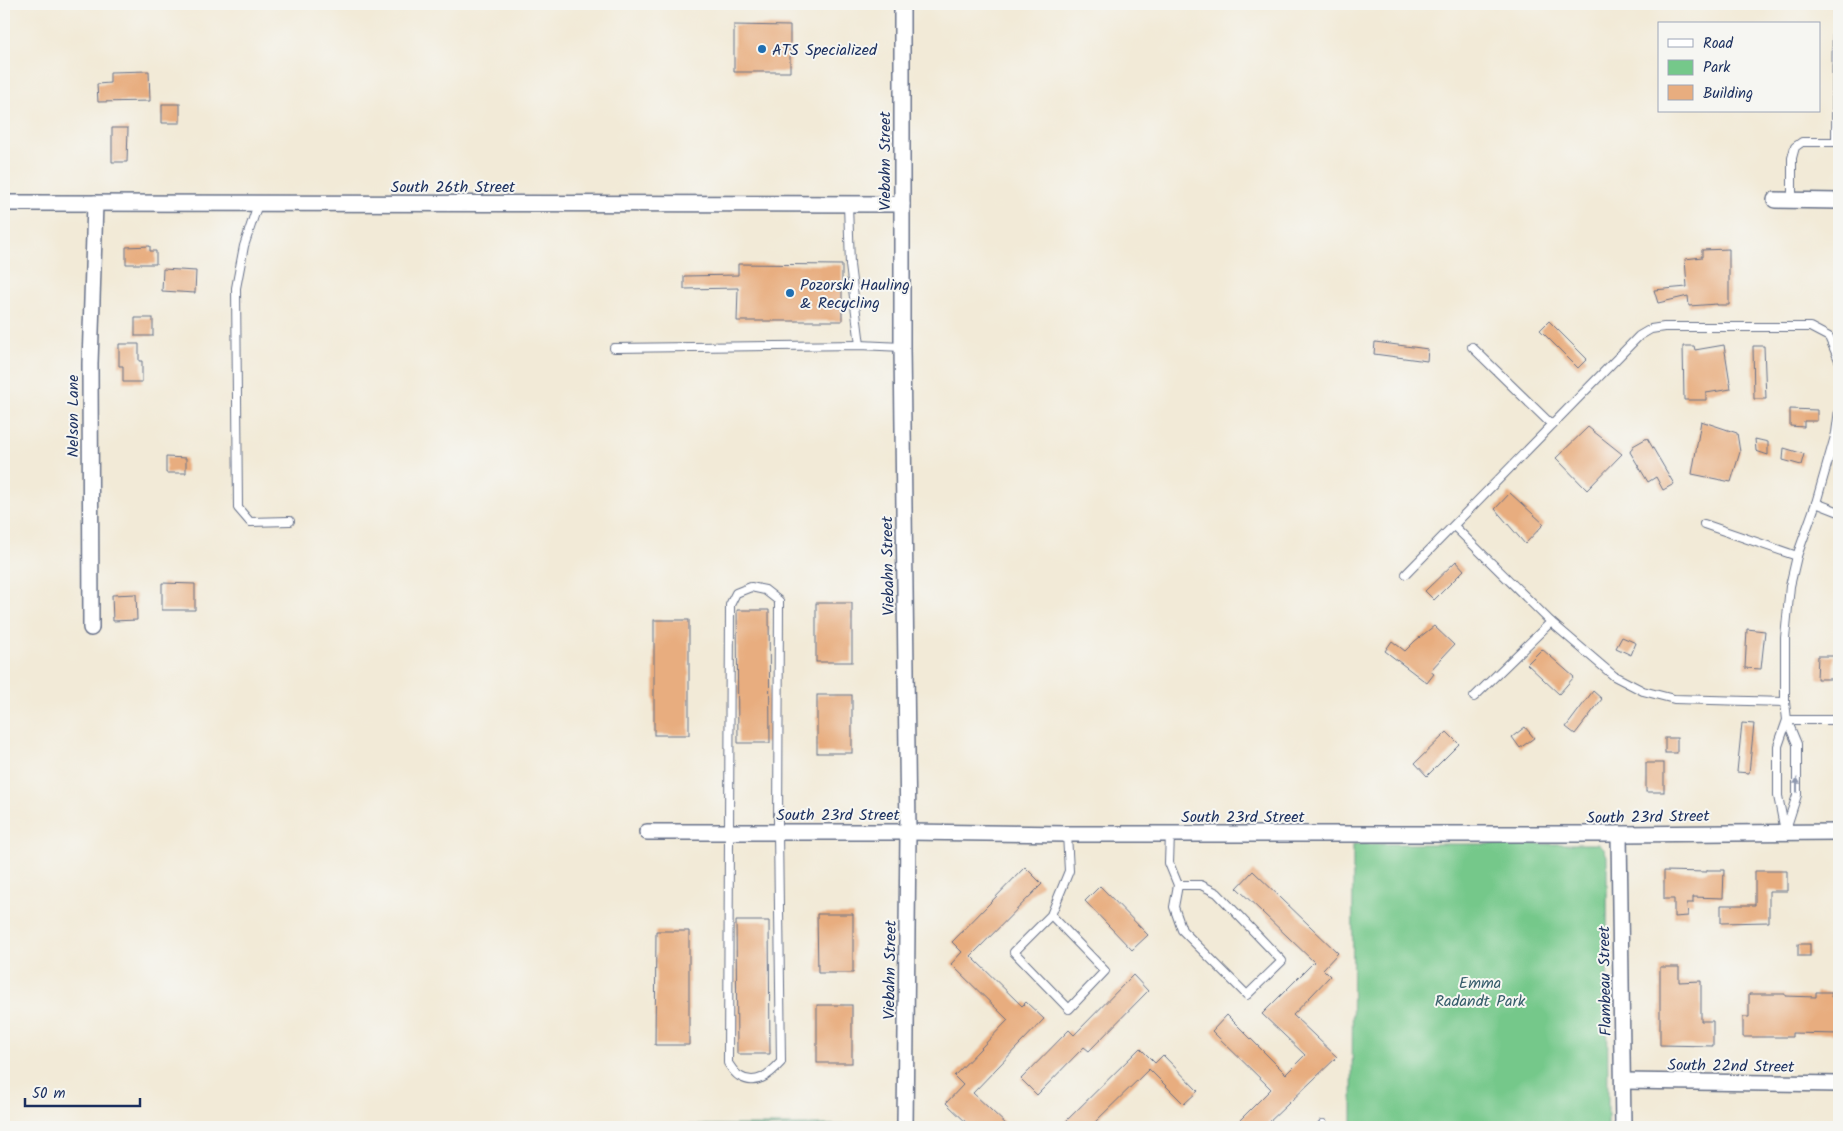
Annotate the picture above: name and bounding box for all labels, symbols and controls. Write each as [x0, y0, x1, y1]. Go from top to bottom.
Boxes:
legend [1658, 22, 1820, 112]
text: Road [1703, 32, 1734, 56]
place label: ATS Specialized [772, 38, 878, 63]
marker: ATS Specialized [756, 43, 768, 55]
text: Park [1703, 56, 1731, 80]
text: Building [1703, 82, 1753, 106]
street label: Viebahn Street [873, 110, 898, 211]
street label: South 26th Street [391, 175, 516, 200]
place label: Pozorski Hauling & Recycling [800, 273, 910, 316]
marker: Pozorski Hauling & Recycling [784, 287, 796, 299]
street label: Nelson Lane [61, 375, 86, 457]
street label: Viebahn Street [875, 515, 902, 616]
one-way arrow [1793, 776, 1801, 792]
street label: South 23rd Street [776, 803, 900, 828]
street label: South 23rd Street [1586, 804, 1711, 831]
street label: South 23rd Street [1181, 805, 1305, 830]
street label: Viebahn Street [877, 919, 904, 1020]
street label: Flambeau Street [1592, 925, 1619, 1036]
park label: Emma Radandt Park [1435, 971, 1526, 1014]
street label: South 22nd Street [1667, 1053, 1795, 1080]
scale bar [25, 1076, 140, 1108]
text: 50 m [32, 1082, 66, 1106]

